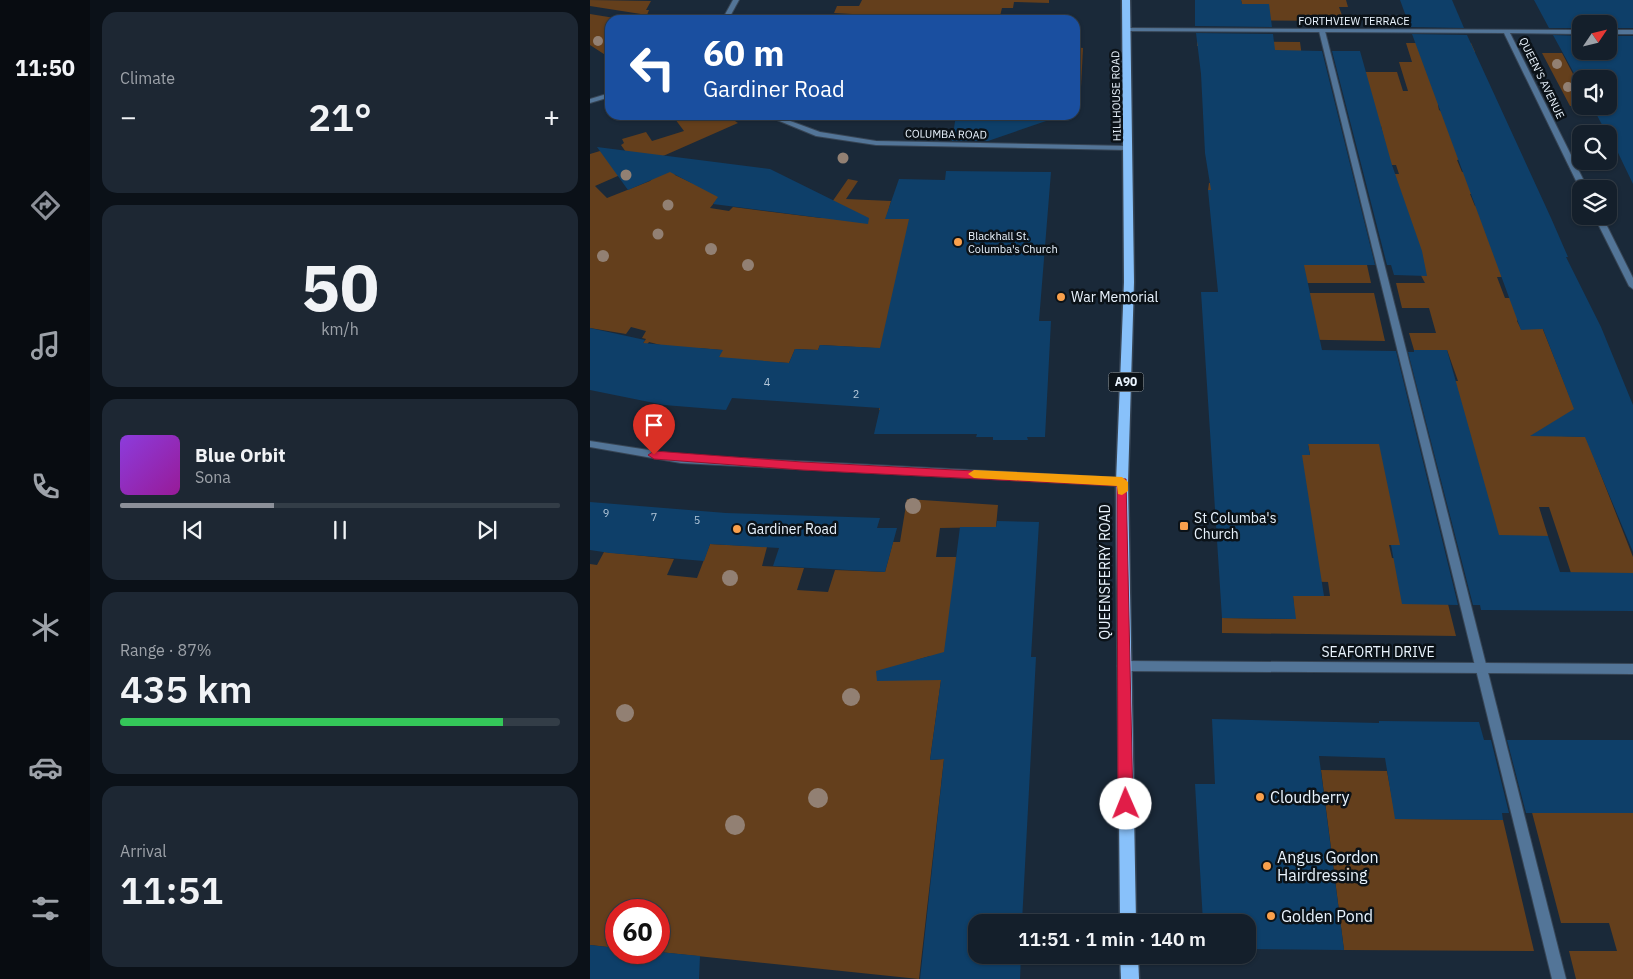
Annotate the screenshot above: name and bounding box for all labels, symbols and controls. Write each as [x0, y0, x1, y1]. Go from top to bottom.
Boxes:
street label: FORTHVIEW TERRACE [1298, 14, 1410, 28]
north arrow [1572, 15, 1618, 60]
map controls [1572, 15, 1617, 225]
text: 60 m [703, 30, 785, 76]
icon: left [620, 35, 685, 100]
street label: QUEEN'S AVENUE [1516, 35, 1568, 121]
street label: HILLHOUSE ROAD [1108, 51, 1124, 141]
text: 11:50 [15, 53, 75, 82]
text: Climate [120, 68, 175, 88]
button: sound [1572, 70, 1617, 115]
text: Gardiner Road [703, 74, 845, 103]
text: 21° [308, 92, 372, 141]
text: − [120, 98, 137, 135]
text: + [543, 98, 560, 135]
button: search [1572, 125, 1617, 170]
street label: COLUMBA ROAD [905, 126, 987, 142]
button: layers [1572, 180, 1617, 225]
icon: directions [28, 188, 63, 223]
place label: Blackhall St. Columba's Church [968, 229, 1058, 256]
marker: Blackhall St. Columba's Church [952, 236, 964, 248]
text: 50 [301, 244, 379, 329]
place label: War Memorial [1071, 288, 1158, 306]
marker: War Memorial [1055, 291, 1067, 303]
text: km/h [321, 319, 359, 339]
icon: music [28, 328, 63, 363]
road number: A90 [1108, 372, 1144, 392]
house number: 4 [764, 375, 771, 389]
house number: 2 [853, 387, 859, 401]
pin [633, 404, 675, 455]
icon: arrive [640, 411, 668, 439]
text: Blue Orbit [195, 443, 285, 467]
text: Sona [195, 467, 231, 487]
icon: phone [28, 469, 63, 504]
street label: QUEENSFERRY ROAD [1096, 504, 1114, 640]
house number: 9 [603, 506, 609, 520]
place label: St Columba's Church [1194, 509, 1277, 543]
house number: 7 [651, 510, 657, 524]
house number: 5 [694, 513, 700, 527]
icon: previous [179, 516, 207, 544]
icon: pause [326, 516, 354, 544]
icon: next [473, 516, 501, 544]
place label: Gardiner Road [747, 520, 837, 538]
marker: St Columba's Church [1178, 520, 1190, 532]
marker: Gardiner Road [731, 523, 743, 535]
icon: climate [28, 610, 63, 645]
text: Range · 87% [120, 640, 212, 660]
street label: SEAFORTH DRIVE [1321, 643, 1435, 661]
text: 435 km [120, 664, 252, 713]
icon: car [28, 750, 63, 785]
position arrow [1099, 777, 1151, 829]
place label: Cloudberry [1270, 787, 1350, 807]
marker: Cloudberry [1254, 791, 1266, 803]
text: Arrival [120, 841, 167, 861]
place label: Angus Gordon Hairdressing [1277, 847, 1379, 885]
marker: Angus Gordon Hairdressing [1261, 860, 1273, 872]
text: 11:51 [120, 865, 223, 914]
icon: filters [28, 891, 63, 926]
speed limit sign: 60 [605, 899, 670, 964]
place label: Golden Pond [1281, 906, 1373, 926]
marker: Golden Pond [1265, 910, 1277, 922]
text: 11:51 · 1 min · 140 m [1018, 927, 1206, 951]

